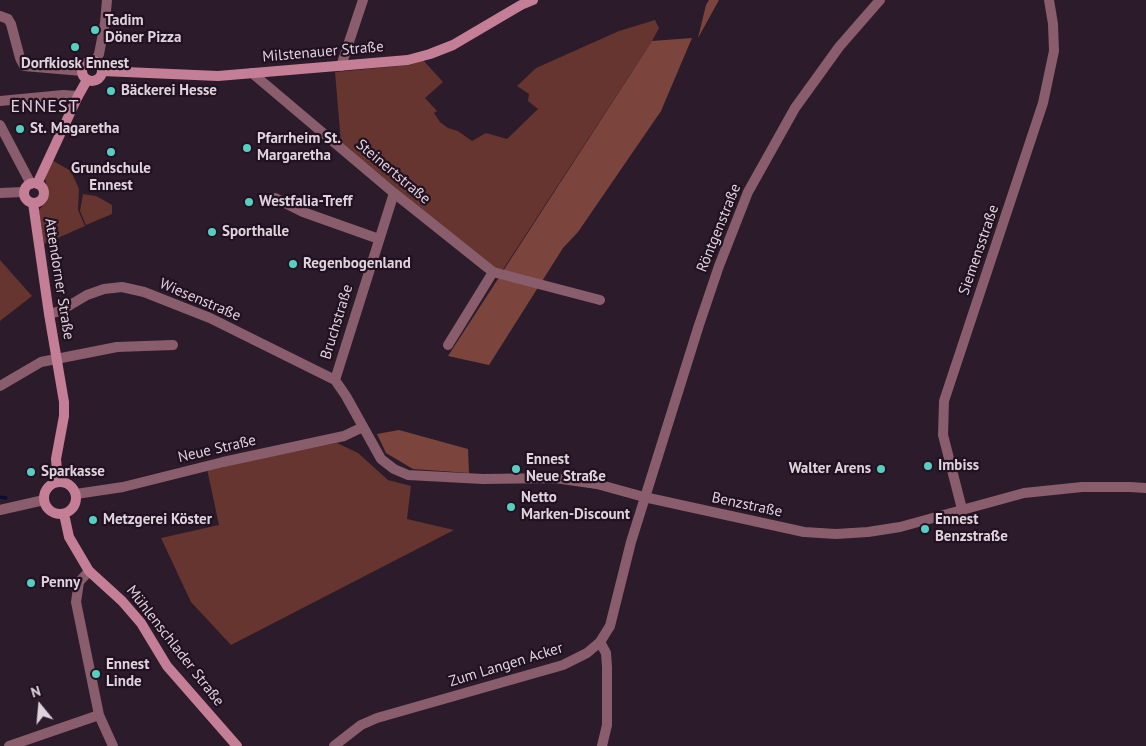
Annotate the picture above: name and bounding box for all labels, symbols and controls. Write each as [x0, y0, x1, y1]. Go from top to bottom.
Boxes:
place label: Tadim Döner Pizza [105, 12, 181, 47]
marker: Tadim Döner Pizza [89, 24, 101, 36]
street label: Milstenauer Straße [262, 38, 384, 66]
marker: Dorfkiosk Ennest [69, 41, 81, 53]
place label: Dorfkiosk Ennest [21, 55, 129, 73]
place label: Bäckerei Hesse [121, 82, 217, 100]
marker: Bäckerei Hesse [105, 85, 117, 97]
district label: ENNEST [10, 96, 80, 118]
place label: St. Magaretha [30, 120, 119, 138]
marker: St. Magaretha [14, 123, 26, 135]
place label: Pfarrheim St. Margaretha [257, 130, 341, 165]
street label: Steinertstraße [352, 136, 434, 208]
marker: Pfarrheim St. Margaretha [241, 142, 253, 154]
marker: Grundschule Ennest [105, 146, 117, 158]
place label: Grundschule Ennest [71, 160, 151, 195]
street label: Röntgenstraße [693, 181, 745, 275]
place label: Westfalia-Treff [259, 193, 352, 211]
marker: Westfalia-Treff [243, 196, 255, 208]
street label: Siemensstraße [955, 202, 1003, 298]
street label: Attendorner Straße [41, 217, 77, 341]
place label: Sporthalle [222, 223, 289, 241]
marker: Sporthalle [206, 226, 218, 238]
place label: Regenbogenland [303, 255, 411, 273]
marker: Regenbogenland [287, 258, 299, 270]
street label: Wiesenstraße [157, 275, 243, 325]
street label: Bruchstraße [317, 282, 357, 362]
street label: Neue Straße [176, 431, 258, 467]
place label: Ennest Neue Straße [526, 451, 606, 486]
place label: Imbiss [938, 457, 979, 475]
place label: Walter Arens [789, 460, 871, 478]
marker: Imbiss [922, 460, 934, 472]
place label: Sparkasse [41, 463, 105, 481]
marker: Ennest Neue Straße [510, 463, 522, 475]
marker: Walter Arens [875, 463, 887, 475]
marker: Sparkasse [25, 466, 37, 478]
place label: Netto Marken-Discount [521, 489, 630, 524]
street label: Benzstraße [710, 489, 784, 521]
marker: Netto Marken-Discount [505, 501, 517, 513]
place label: Metzgerei Köster [103, 511, 212, 529]
place label: Ennest Benzstraße [935, 511, 1008, 546]
marker: Metzgerei Köster [87, 514, 99, 526]
marker: Ennest Benzstraße [919, 523, 931, 535]
place label: Penny [41, 574, 80, 592]
marker: Penny [25, 577, 37, 589]
street label: Mühlenschlader Straße [122, 582, 228, 710]
street label: Zum Langen Acker [447, 639, 565, 691]
place label: Ennest Linde [106, 656, 149, 691]
marker: Ennest Linde [90, 668, 102, 680]
north arrow [15, 681, 65, 731]
text: N [29, 682, 43, 702]

